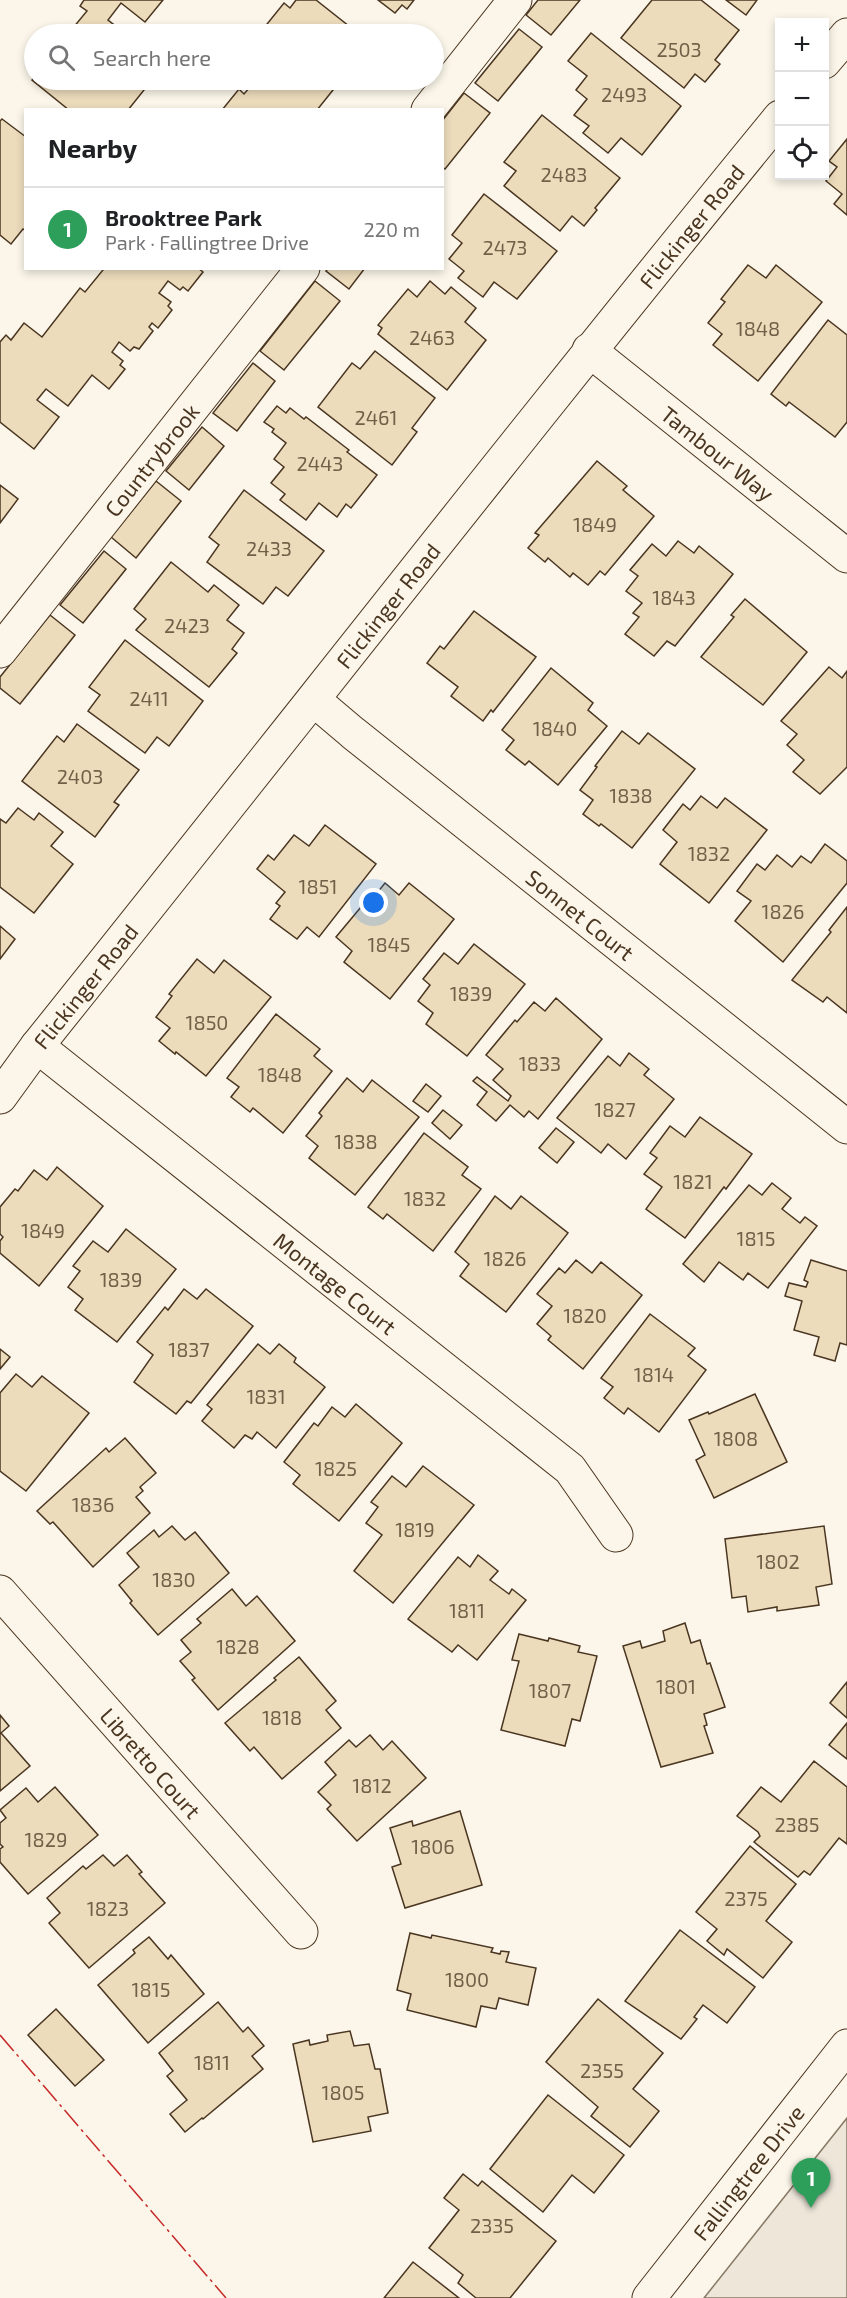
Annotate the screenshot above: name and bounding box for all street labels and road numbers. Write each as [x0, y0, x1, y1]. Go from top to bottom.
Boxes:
street label: Flickinger Road [633, 159, 749, 293]
street label: Countrybrook [99, 398, 204, 521]
street label: Tambour Way [656, 400, 780, 506]
street label: Flickinger Road [330, 538, 445, 673]
street label: Sonnet Court [521, 864, 640, 965]
street label: Flickinger Road [27, 918, 143, 1053]
street label: Montage Court [269, 1226, 402, 1339]
street label: Libretto Court [95, 1702, 207, 1823]
street label: Fallingtree Drive [687, 2099, 809, 2245]

